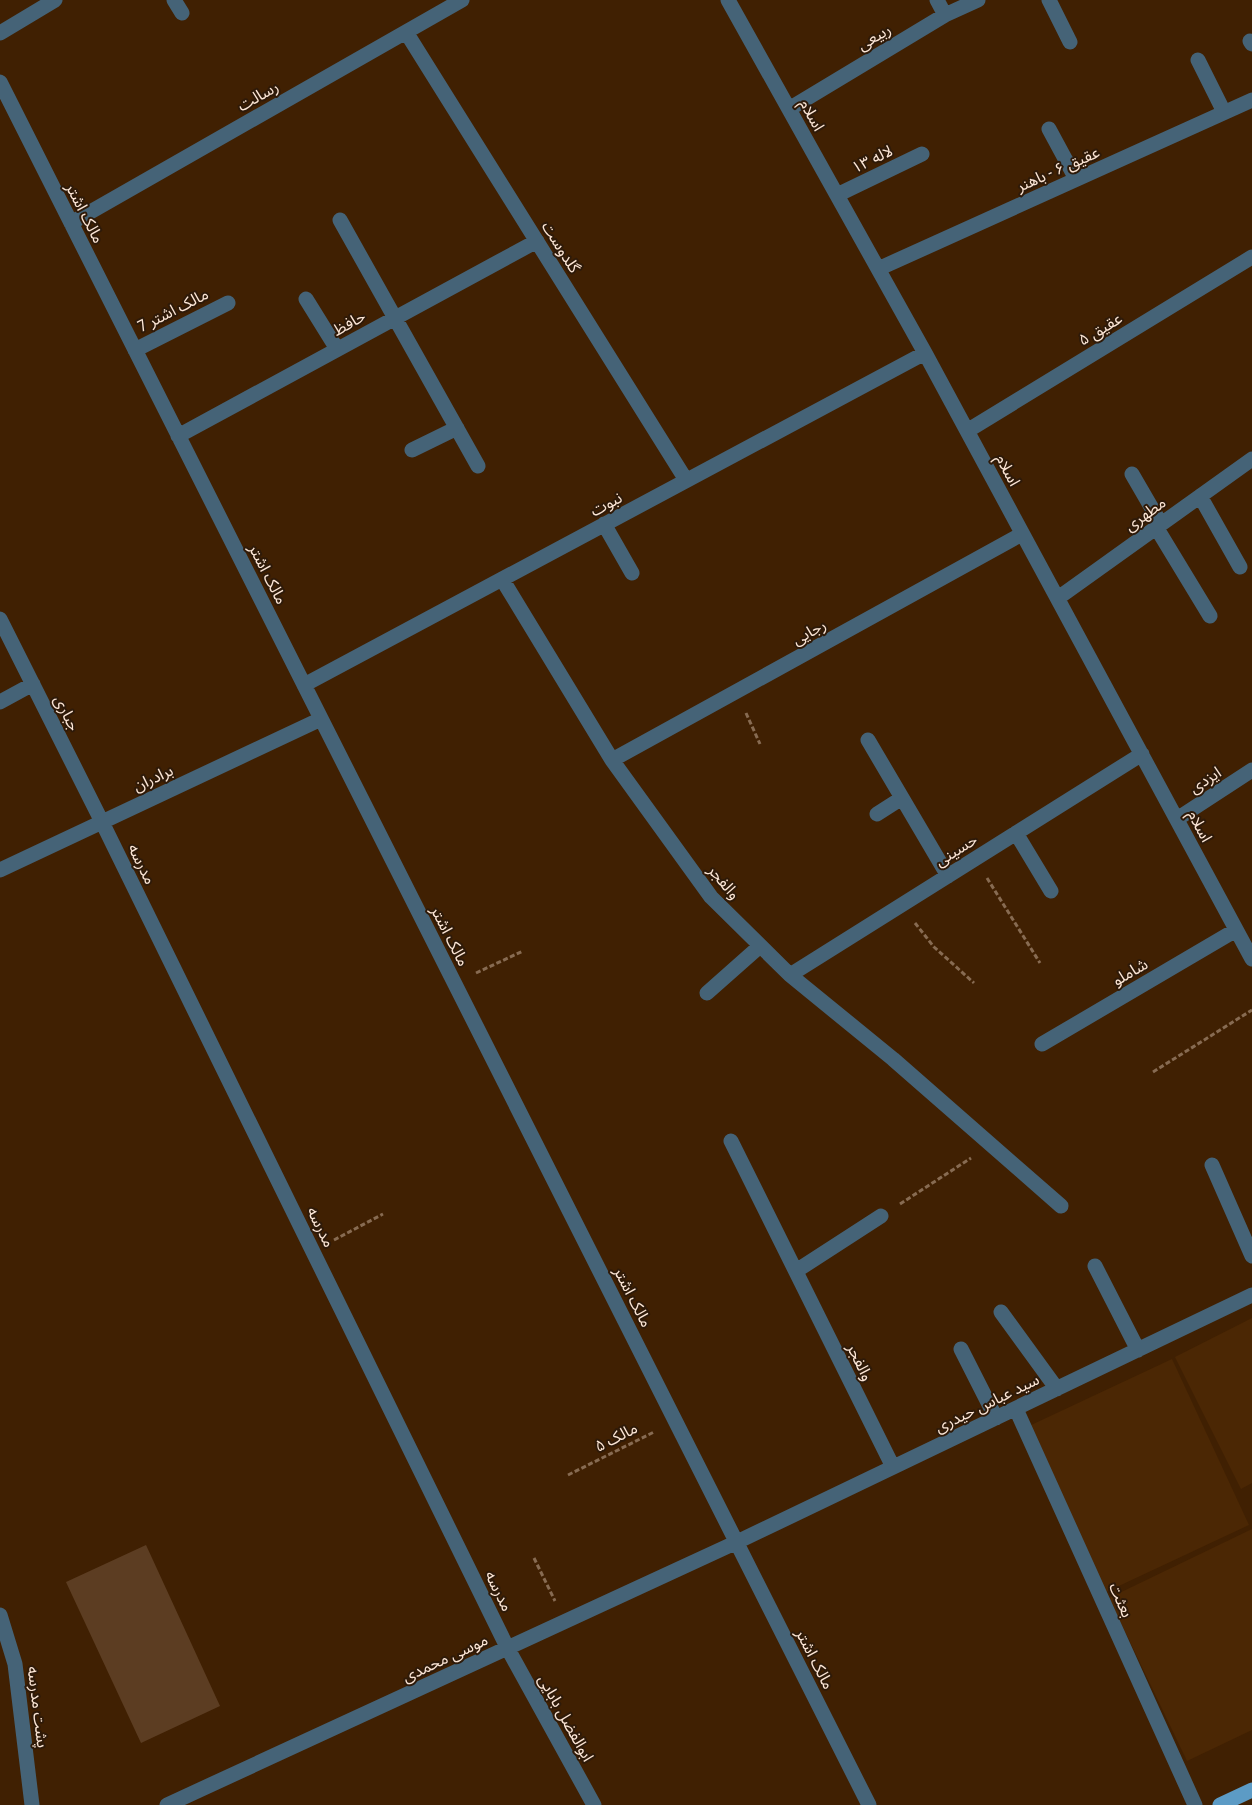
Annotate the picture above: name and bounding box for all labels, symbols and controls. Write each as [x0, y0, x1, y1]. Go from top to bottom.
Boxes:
street label: ربیعی [854, 20, 894, 54]
street label: رسالت [234, 77, 282, 115]
street label: اسلام [793, 96, 828, 136]
street label: لاله ۱۳ [848, 141, 896, 177]
street label: عقیق ۶ - باهنر [1013, 142, 1103, 197]
street label: مالک اشتر [61, 179, 108, 246]
street label: گلدوست [538, 218, 584, 277]
street label: مالک اشتر 7 [135, 284, 211, 336]
street label: حافظ [329, 306, 369, 340]
street label: عقیق ۵ [1075, 309, 1126, 350]
street label: اسلام [989, 451, 1024, 491]
street label: نبوت [587, 488, 625, 520]
street label: مطهری [1121, 493, 1169, 535]
street label: مالک اشتر [244, 540, 291, 607]
street label: رجایی [789, 615, 829, 649]
street label: جباری [50, 692, 84, 734]
street label: برادران [130, 761, 176, 795]
street label: ایزدی [1185, 763, 1225, 797]
street label: اسلام [1181, 807, 1216, 847]
street label: حسینی [931, 830, 981, 870]
street label: مدرسه [124, 841, 160, 887]
street label: والفجر [703, 860, 744, 903]
street label: مالک اشتر [426, 902, 473, 969]
street label: شاملو [1109, 954, 1151, 990]
street label: مدرسه [303, 1204, 339, 1250]
street label: مالک اشتر [609, 1263, 656, 1330]
street label: والفجر [842, 1339, 877, 1384]
street label: سید عباس حیدری [932, 1370, 1042, 1436]
street label: مالک ۵ [591, 1418, 641, 1456]
street label: مدرسه [481, 1568, 517, 1614]
street label: بعثت [1105, 1580, 1137, 1620]
street label: مالک اشتر [791, 1625, 838, 1692]
street label: موسی محمدی [399, 1630, 491, 1686]
street label: پشت مدرسه [22, 1665, 52, 1749]
street label: ابوالفضل بابایی [534, 1671, 598, 1765]

